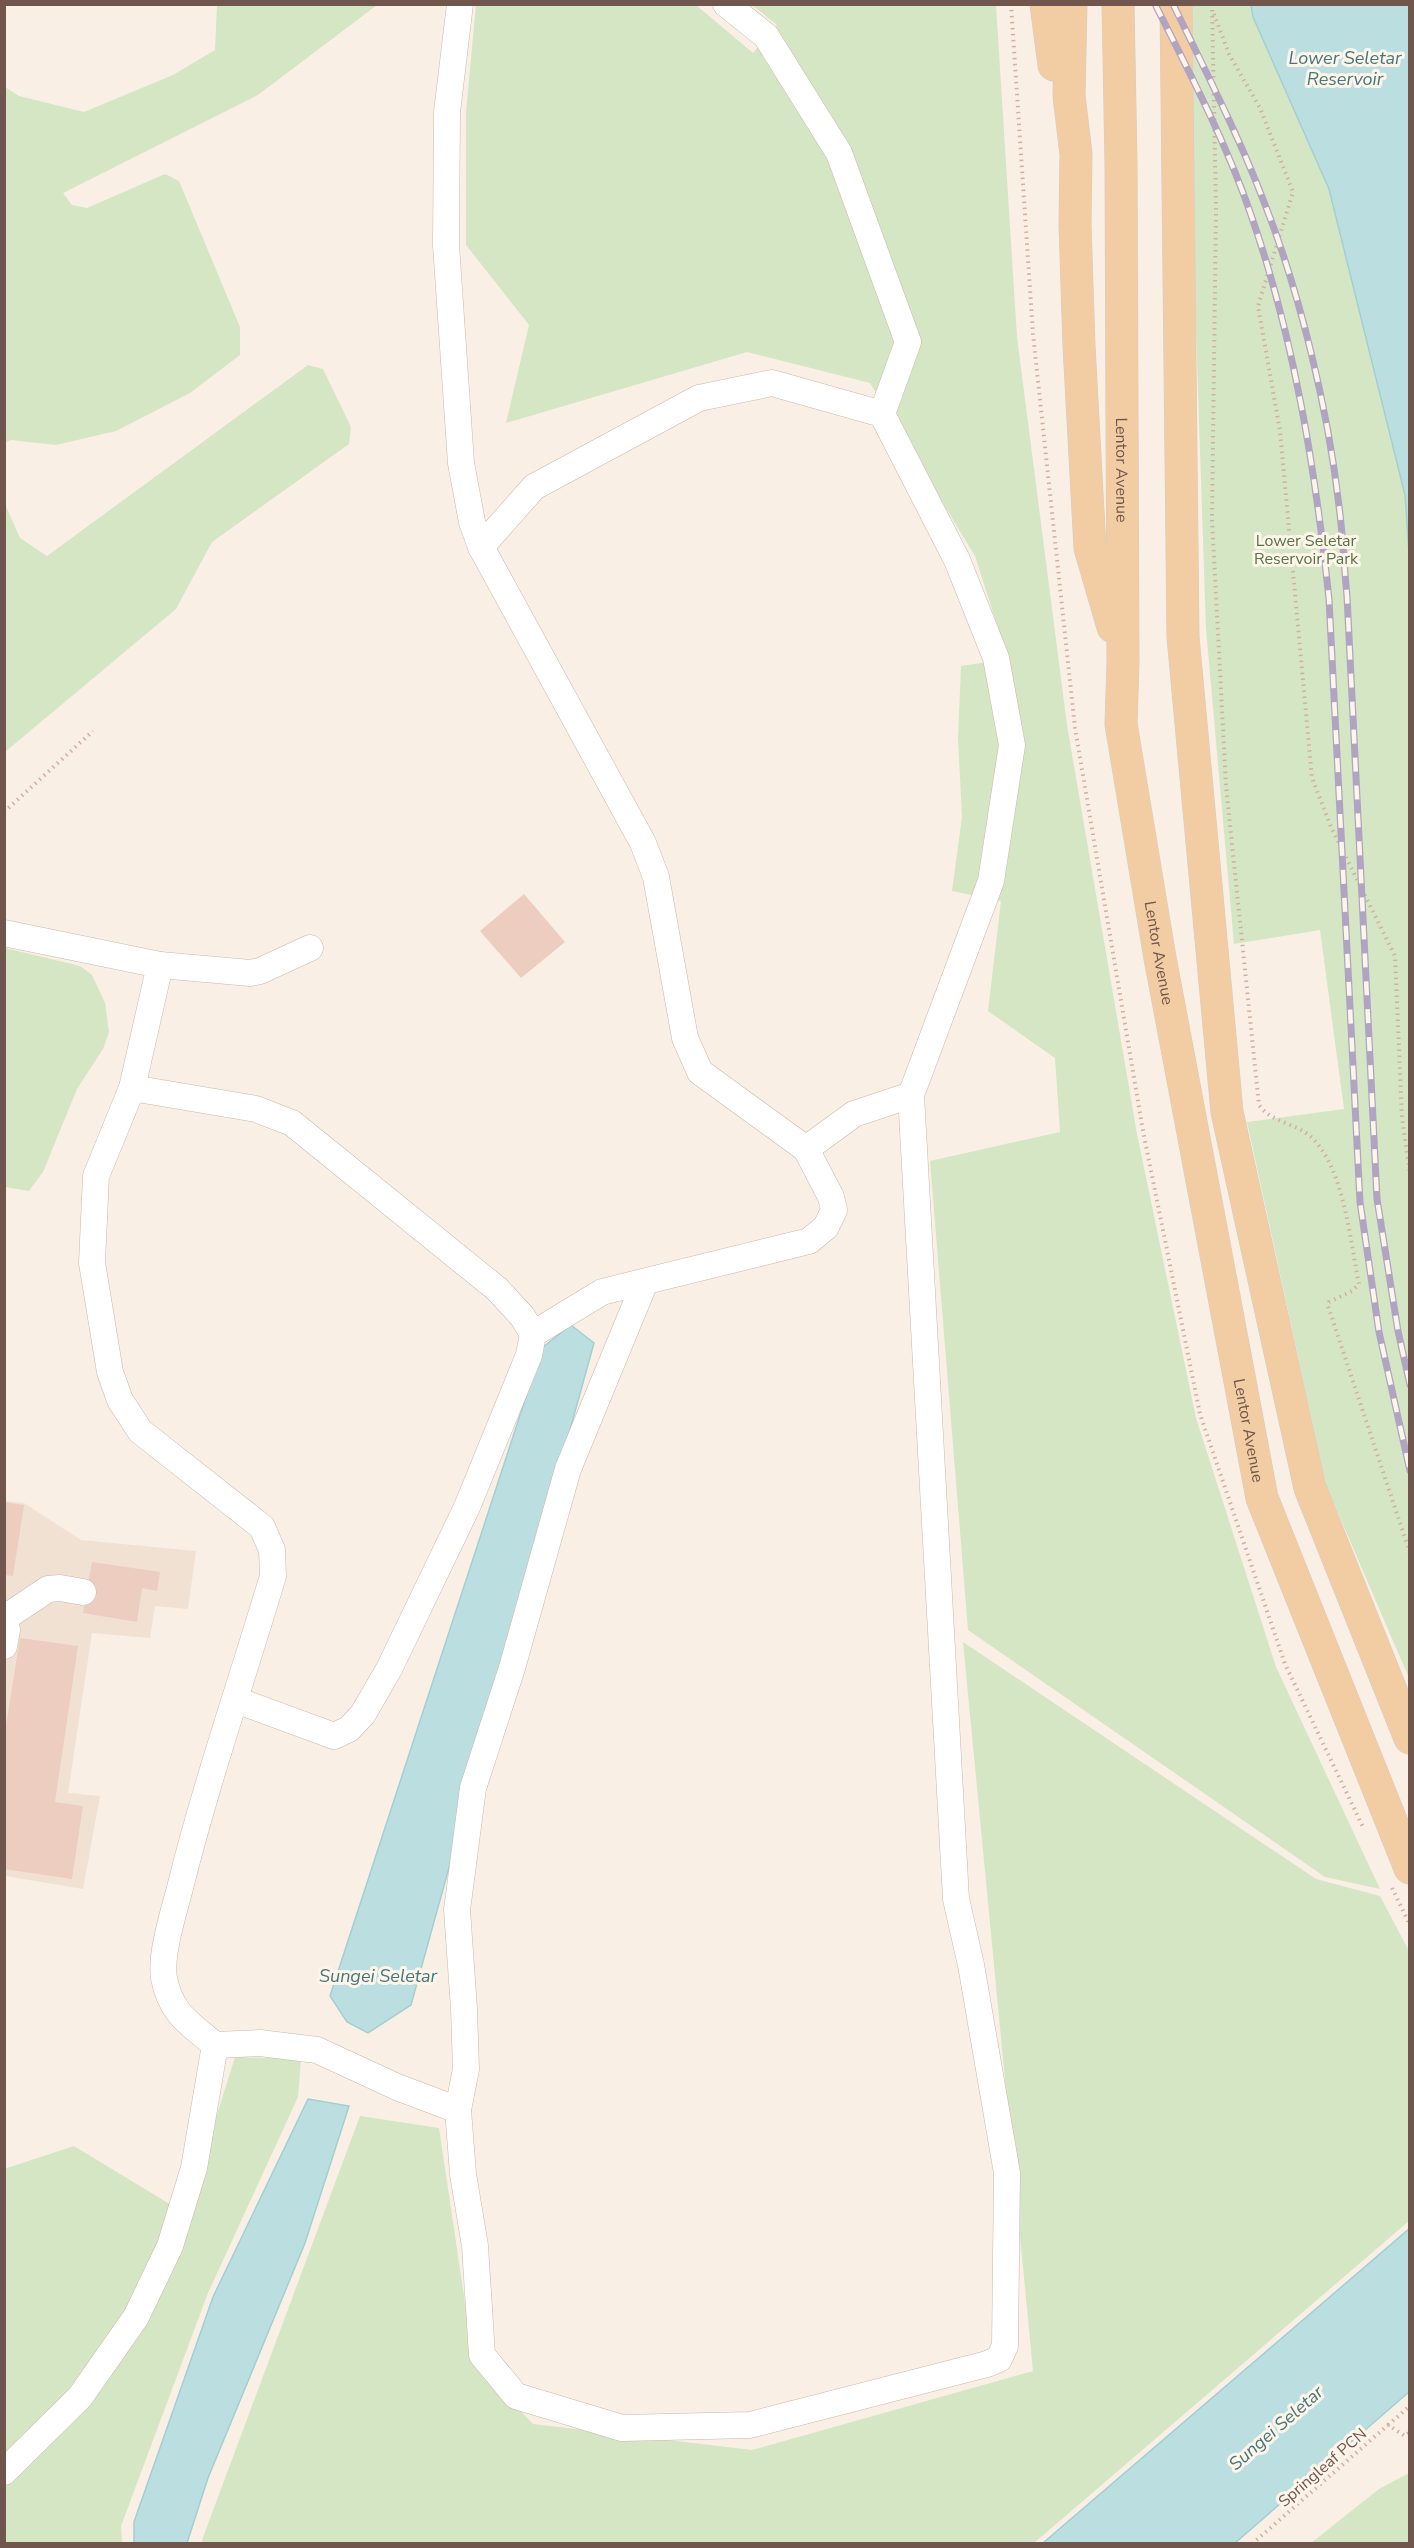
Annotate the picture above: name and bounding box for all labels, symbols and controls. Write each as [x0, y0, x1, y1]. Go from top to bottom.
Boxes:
water label: Lower Seletar Reservoir [1289, 46, 1402, 91]
street label: Lentor Avenue [1110, 417, 1132, 523]
park label: Lower Seletar Reservoir Park [1254, 530, 1359, 570]
street label: Lentor Avenue [1139, 899, 1179, 1007]
street label: Lentor Avenue [1228, 1377, 1269, 1484]
water label: Sungei Seletar [319, 1964, 438, 1988]
water label: Sungei Seletar [1224, 2380, 1329, 2476]
street label: Springleaf PCN [1274, 2423, 1372, 2512]

